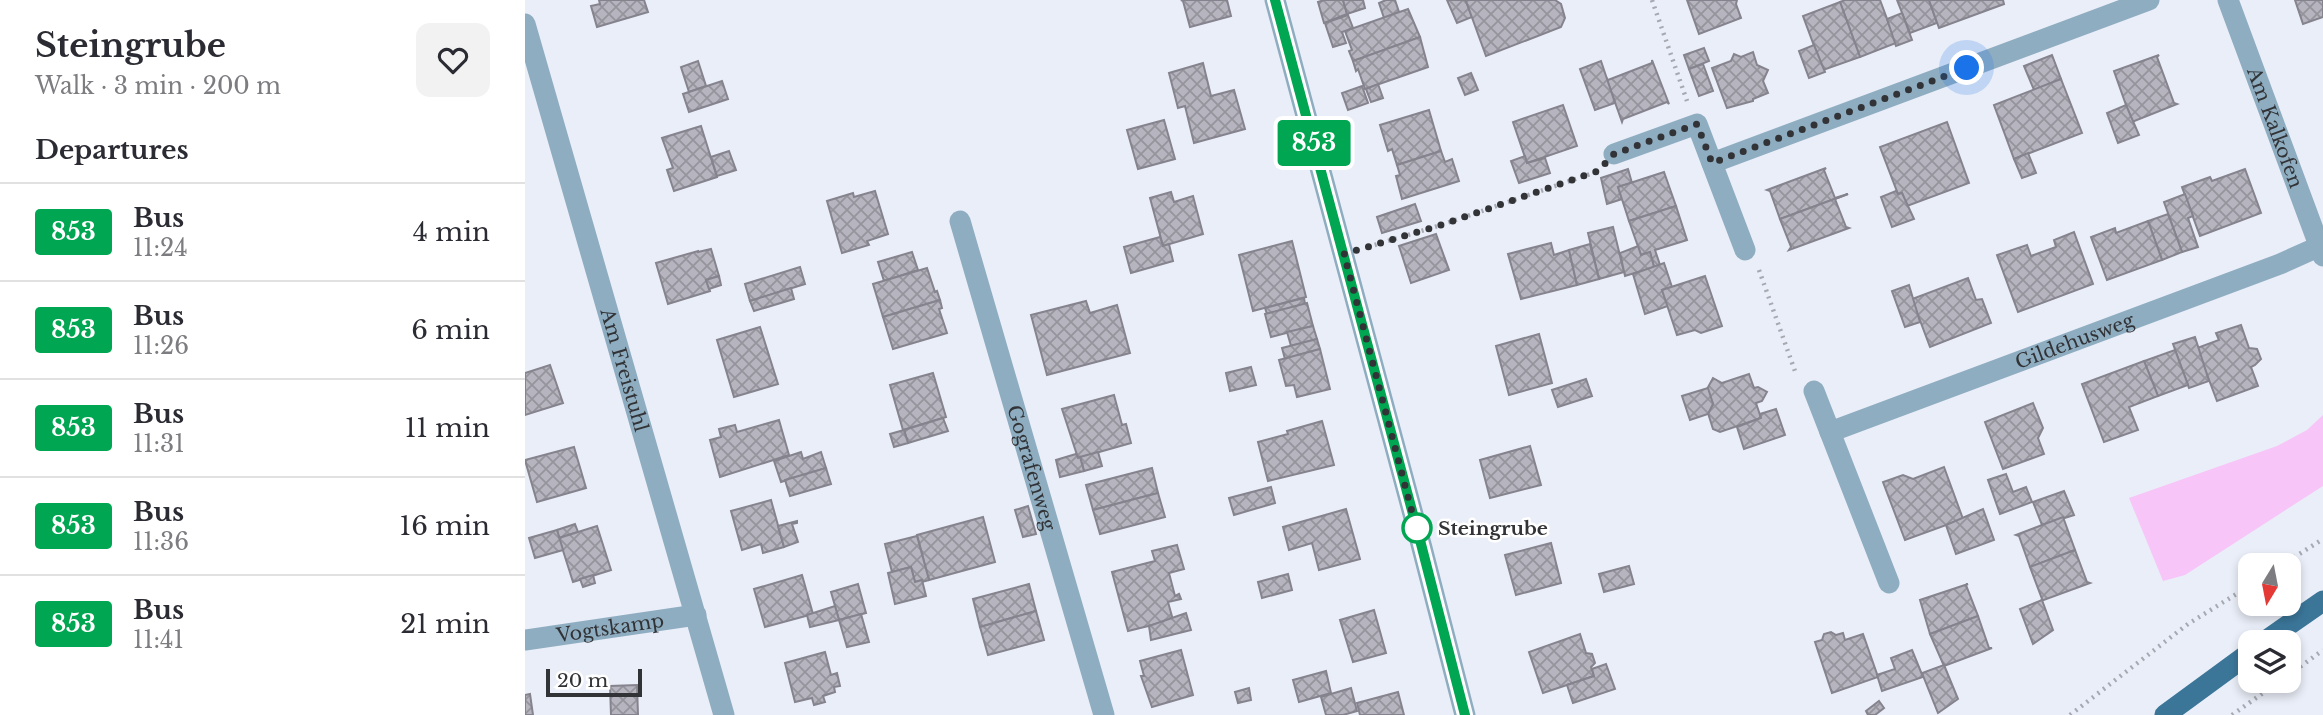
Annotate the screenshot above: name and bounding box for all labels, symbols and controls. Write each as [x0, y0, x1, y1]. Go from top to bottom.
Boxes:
button: heart [416, 23, 490, 97]
text: Steingrube [35, 25, 226, 66]
your location [1949, 50, 1984, 85]
street label: Am Kalkofen [2242, 63, 2308, 191]
text: Walk · 3 min · 200 m [35, 72, 281, 100]
line badge: 853 [1274, 120, 1354, 166]
text: 853 [1292, 128, 1336, 157]
text: Departures [35, 134, 189, 166]
text: Bus [133, 202, 184, 234]
text: 4 min [413, 216, 490, 248]
text: 853 [51, 217, 96, 246]
text: 11:24 [133, 234, 188, 262]
text: Bus [133, 300, 184, 332]
street label: Am Freistuhl [596, 305, 653, 434]
street label: Gildehusweg [2012, 308, 2138, 373]
text: 6 min [411, 314, 490, 346]
text: 853 [51, 315, 96, 344]
text: 11:26 [133, 332, 189, 360]
text: Bus [133, 398, 184, 430]
street label: Gografenweg [1003, 402, 1061, 534]
text: 11 min [405, 412, 490, 444]
text: 853 [51, 413, 96, 442]
text: 11:31 [133, 430, 185, 458]
text: Bus [133, 496, 184, 528]
text: 16 min [400, 510, 490, 542]
text: 853 [51, 511, 96, 540]
marker: Steingrube [1402, 513, 1432, 543]
place label: Steingrube [1438, 517, 1548, 540]
text: 11:36 [133, 528, 189, 556]
north arrow [2238, 553, 2301, 616]
map controls [2238, 553, 2301, 693]
text: Bus [133, 594, 184, 626]
text: 21 min [400, 608, 490, 640]
street label: Vogtskamp [554, 608, 665, 647]
text: 853 [51, 609, 96, 638]
text: 11:41 [133, 626, 184, 654]
button: layers [2238, 630, 2301, 693]
scale bar [546, 666, 642, 698]
text: 20 m [557, 669, 608, 692]

